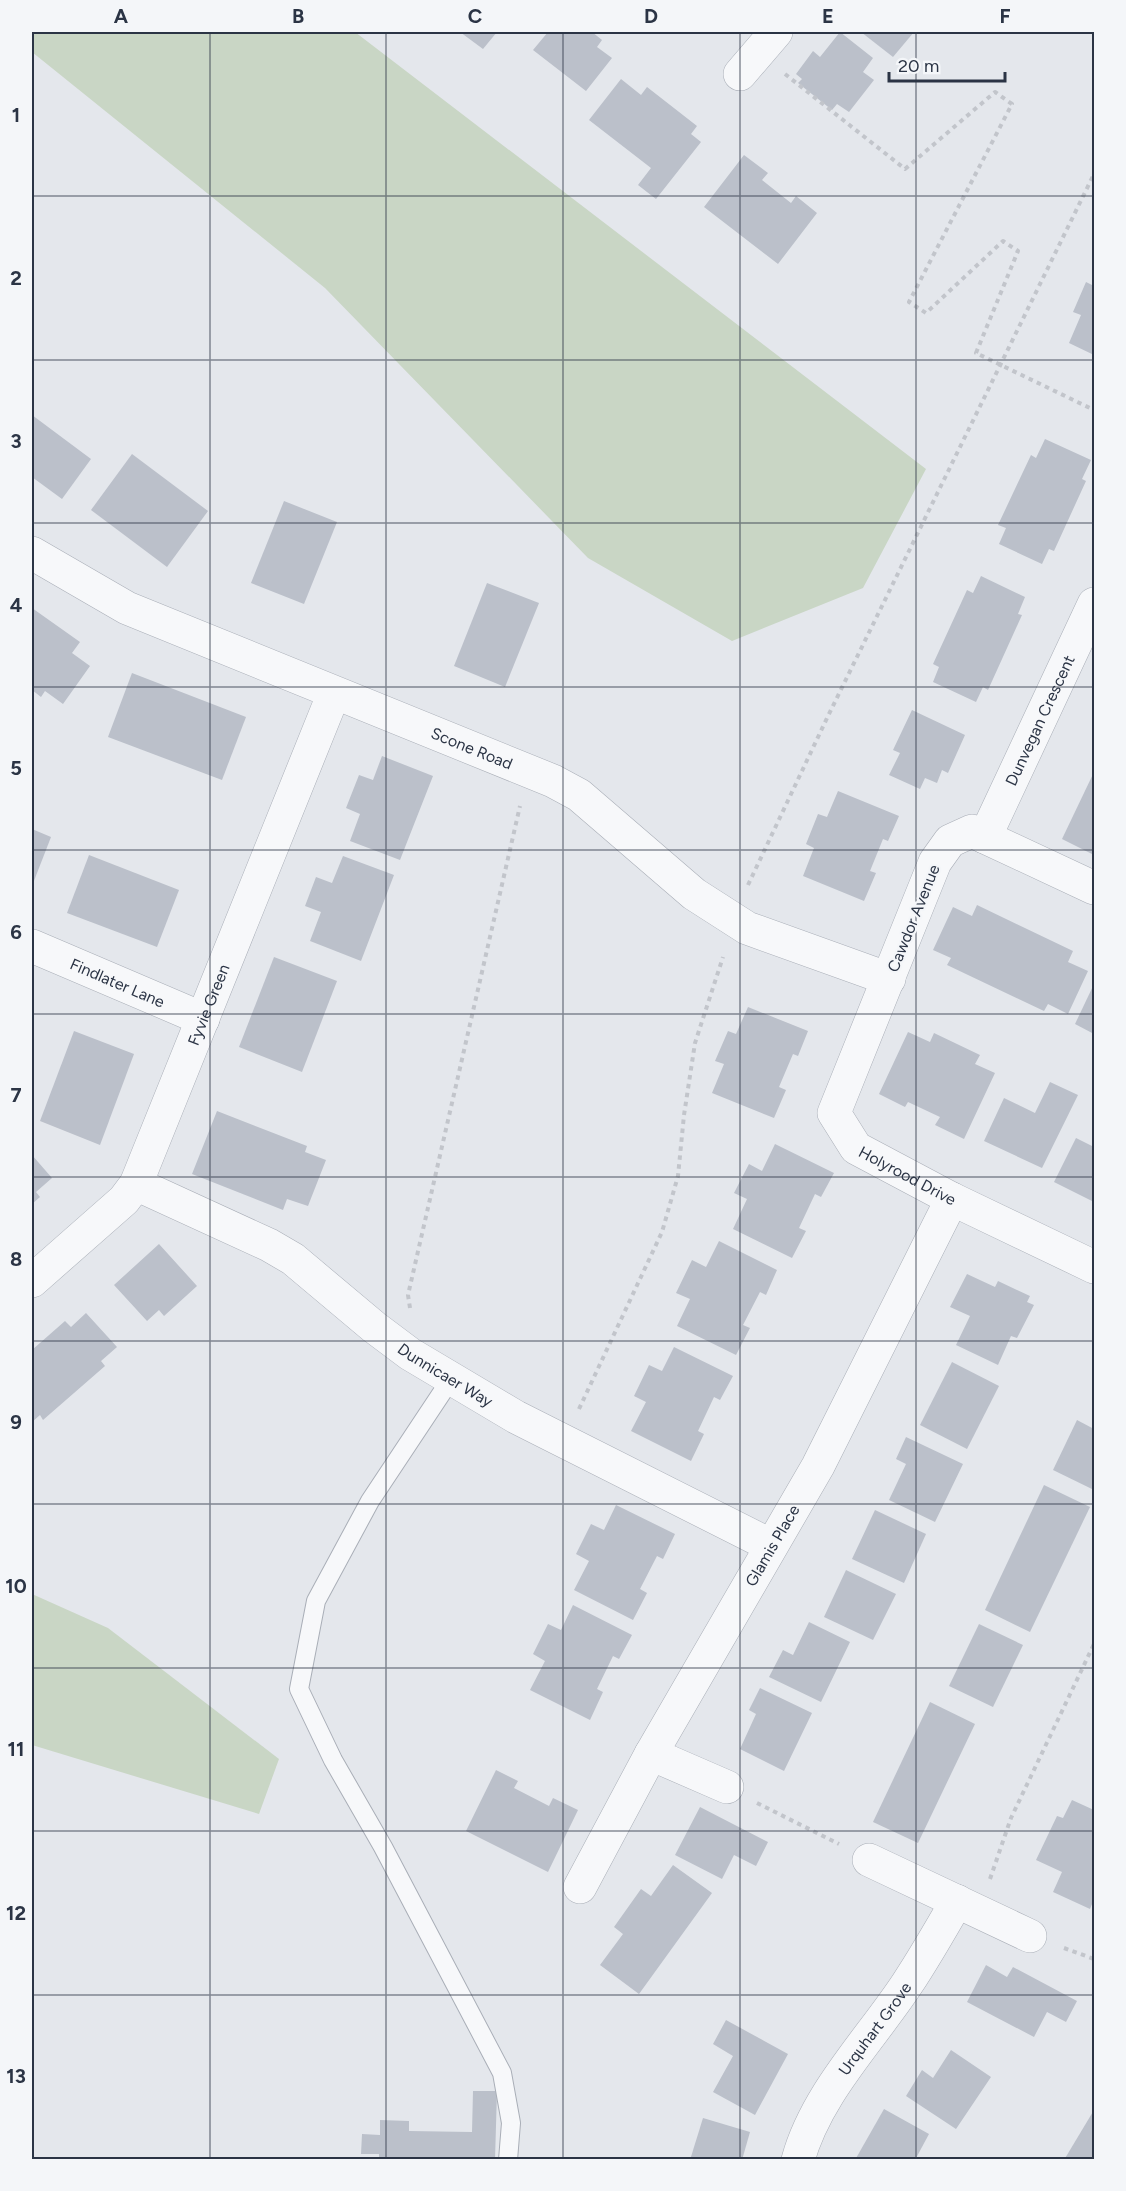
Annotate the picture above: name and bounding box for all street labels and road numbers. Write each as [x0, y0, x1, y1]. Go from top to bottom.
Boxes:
street label: Dunvegan Crescent [1001, 652, 1079, 789]
street label: Scone Road [428, 723, 515, 774]
street label: Cawdor Avenue [883, 862, 944, 975]
street label: Findlater Lane [67, 954, 168, 1012]
street label: Fyvie Green [184, 961, 234, 1048]
street label: Holyrood Drive [855, 1142, 960, 1210]
street label: Dunnicaer Way [394, 1339, 497, 1411]
street label: Glamis Place [741, 1501, 804, 1590]
street label: Urquhart Grove [834, 1978, 916, 2079]

